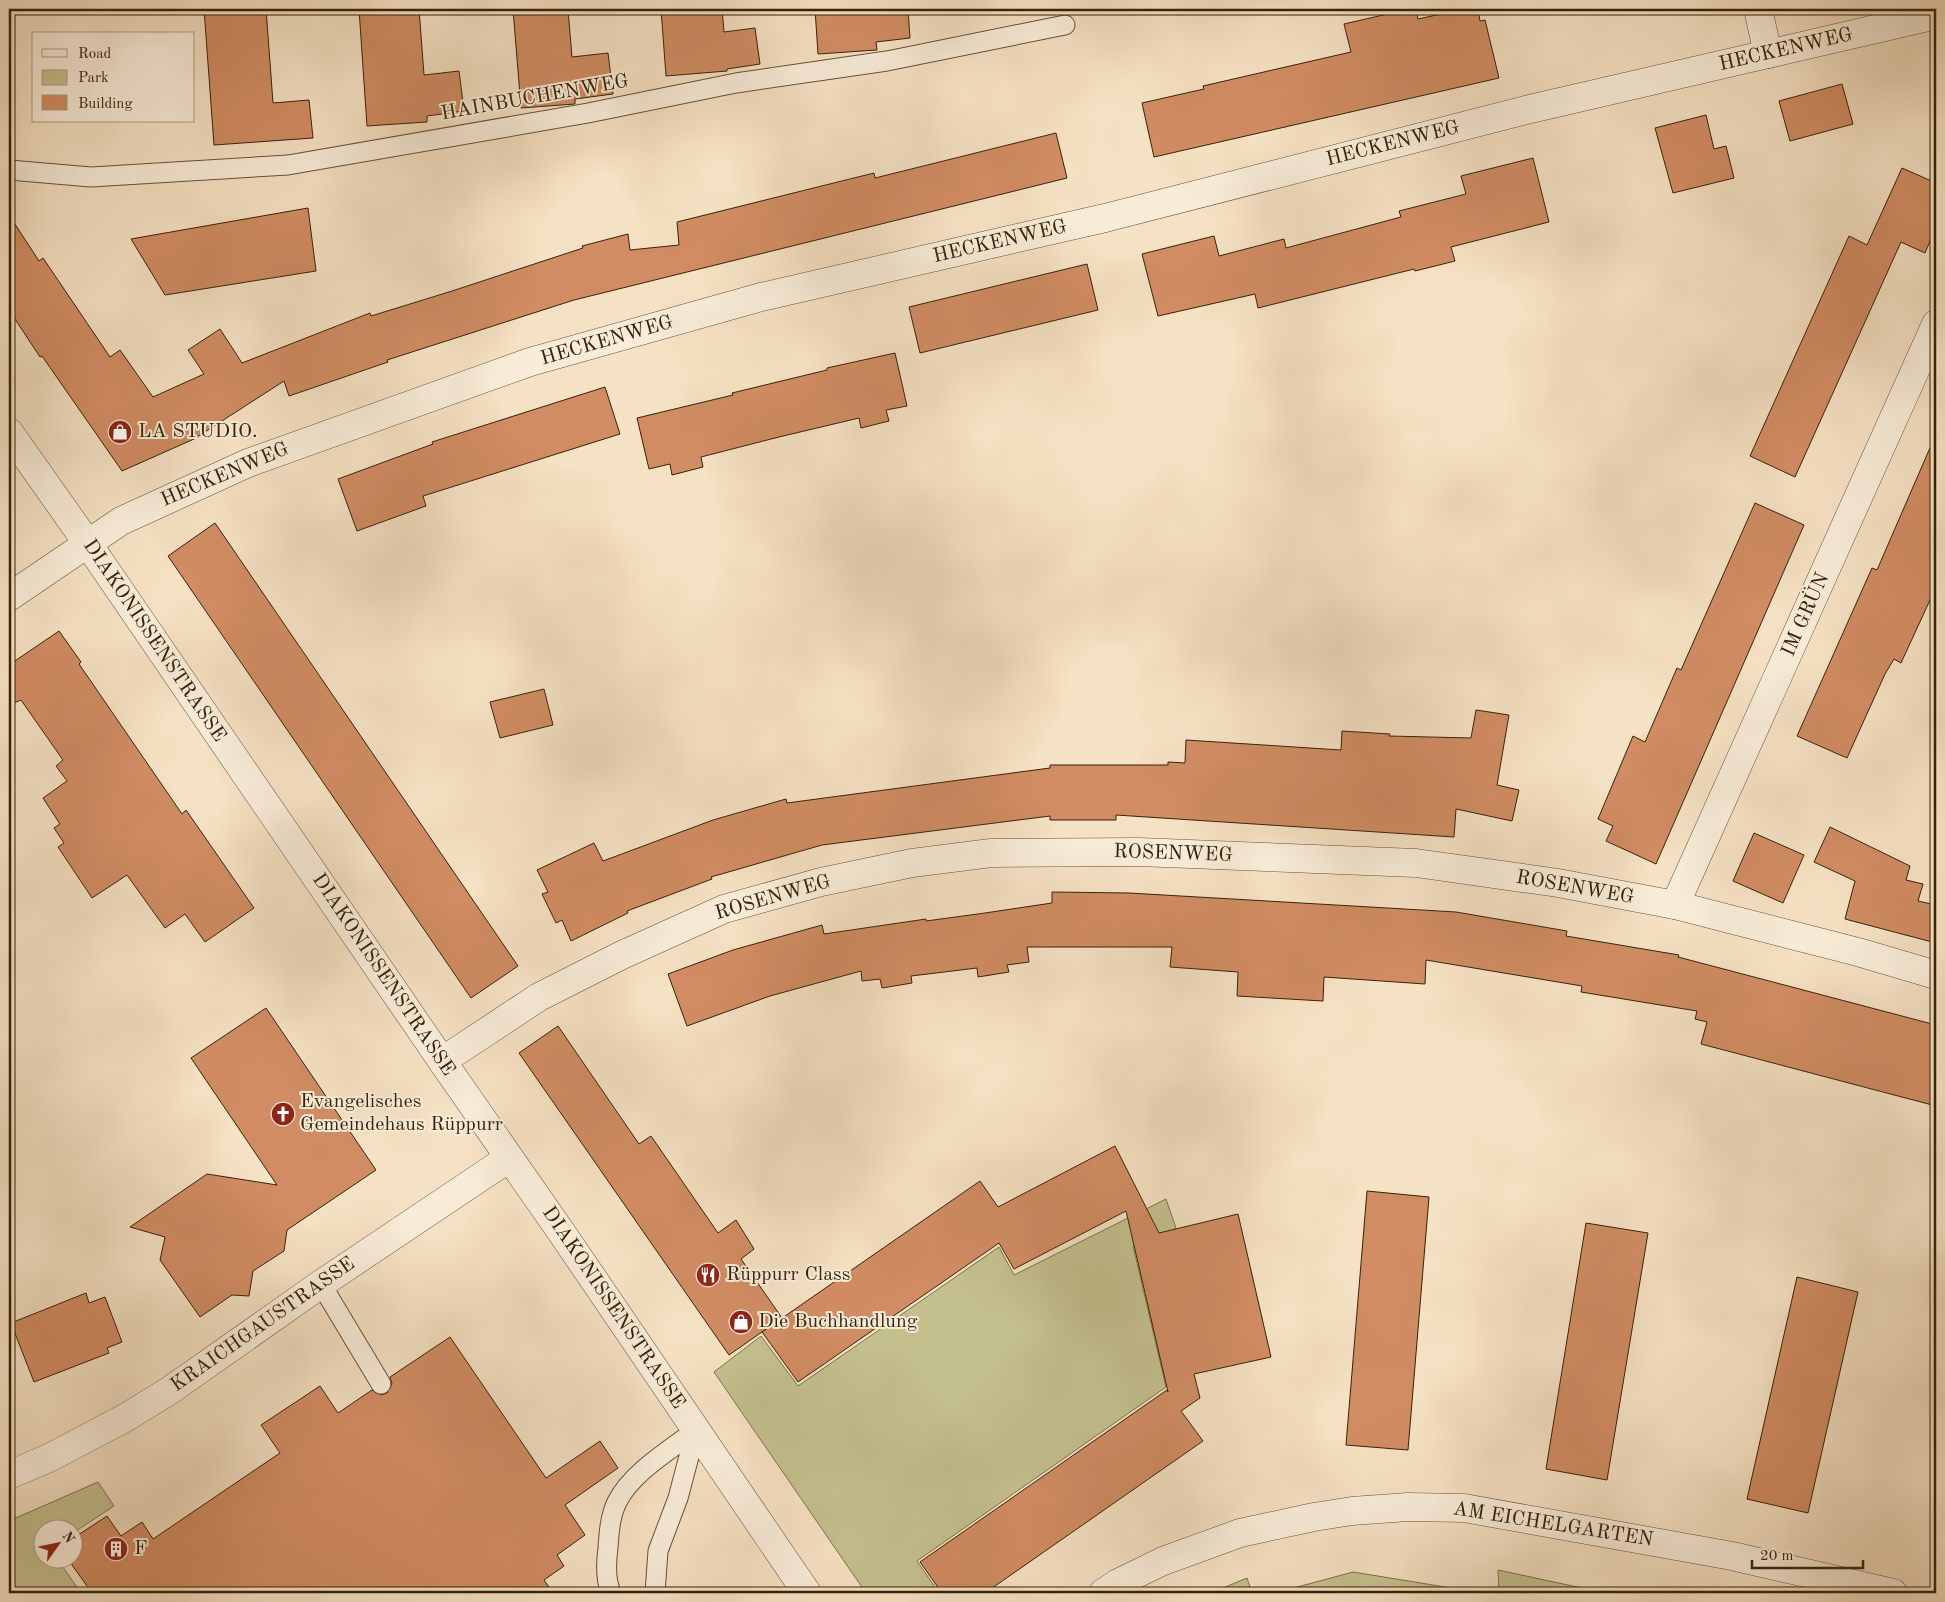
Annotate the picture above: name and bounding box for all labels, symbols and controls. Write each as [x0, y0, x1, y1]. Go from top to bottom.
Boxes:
street label: HECKENWEG [1717, 25, 1855, 75]
legend [32, 32, 195, 122]
text: Road [78, 47, 112, 62]
text: Park [78, 71, 109, 86]
street label: HAINBUCHENWEG [439, 72, 631, 124]
text: Building [78, 97, 133, 112]
street label: HECKENWEG [1324, 118, 1462, 170]
street label: HECKENWEG [931, 217, 1069, 267]
street label: HECKENWEG [538, 313, 676, 369]
shop icon: LA STUDIO. [107, 419, 133, 445]
place label: LA STUDIO. [138, 422, 258, 442]
street label: HECKENWEG [158, 439, 292, 511]
street label: DIAKONISSENSTRASSE [79, 536, 229, 746]
street label: IM GRÜN [1776, 569, 1833, 660]
street label: ROSENWEG [1113, 842, 1233, 866]
street label: ROSENWEG [1514, 868, 1636, 908]
street label: DIAKONISSENSTRASSE [308, 870, 458, 1080]
street label: ROSENWEG [713, 872, 833, 924]
place label: Evangelisches Gemeindehaus Rüppurr [300, 1092, 503, 1135]
church icon: Evangelisches Gemeindehaus Rüppurr [270, 1101, 296, 1127]
street label: DIAKONISSENSTRASSE [538, 1203, 688, 1413]
street label: KRAICHGAUSTRASSE [167, 1254, 359, 1396]
restaurant icon: Rüppurr Class [695, 1262, 721, 1288]
place label: Rüppurr Class [726, 1265, 850, 1285]
shop icon: Die Buchhandlung [728, 1309, 754, 1335]
place label: Die Buchhandlung [758, 1312, 918, 1332]
street label: AM EICHELGARTEN [1451, 1499, 1655, 1551]
north arrow [32, 1520, 82, 1570]
text: N [59, 1529, 77, 1546]
building icon: F [103, 1536, 129, 1562]
scale bar [1752, 1537, 1864, 1569]
place label: F [134, 1539, 148, 1559]
text: 20 m [1760, 1549, 1794, 1564]

